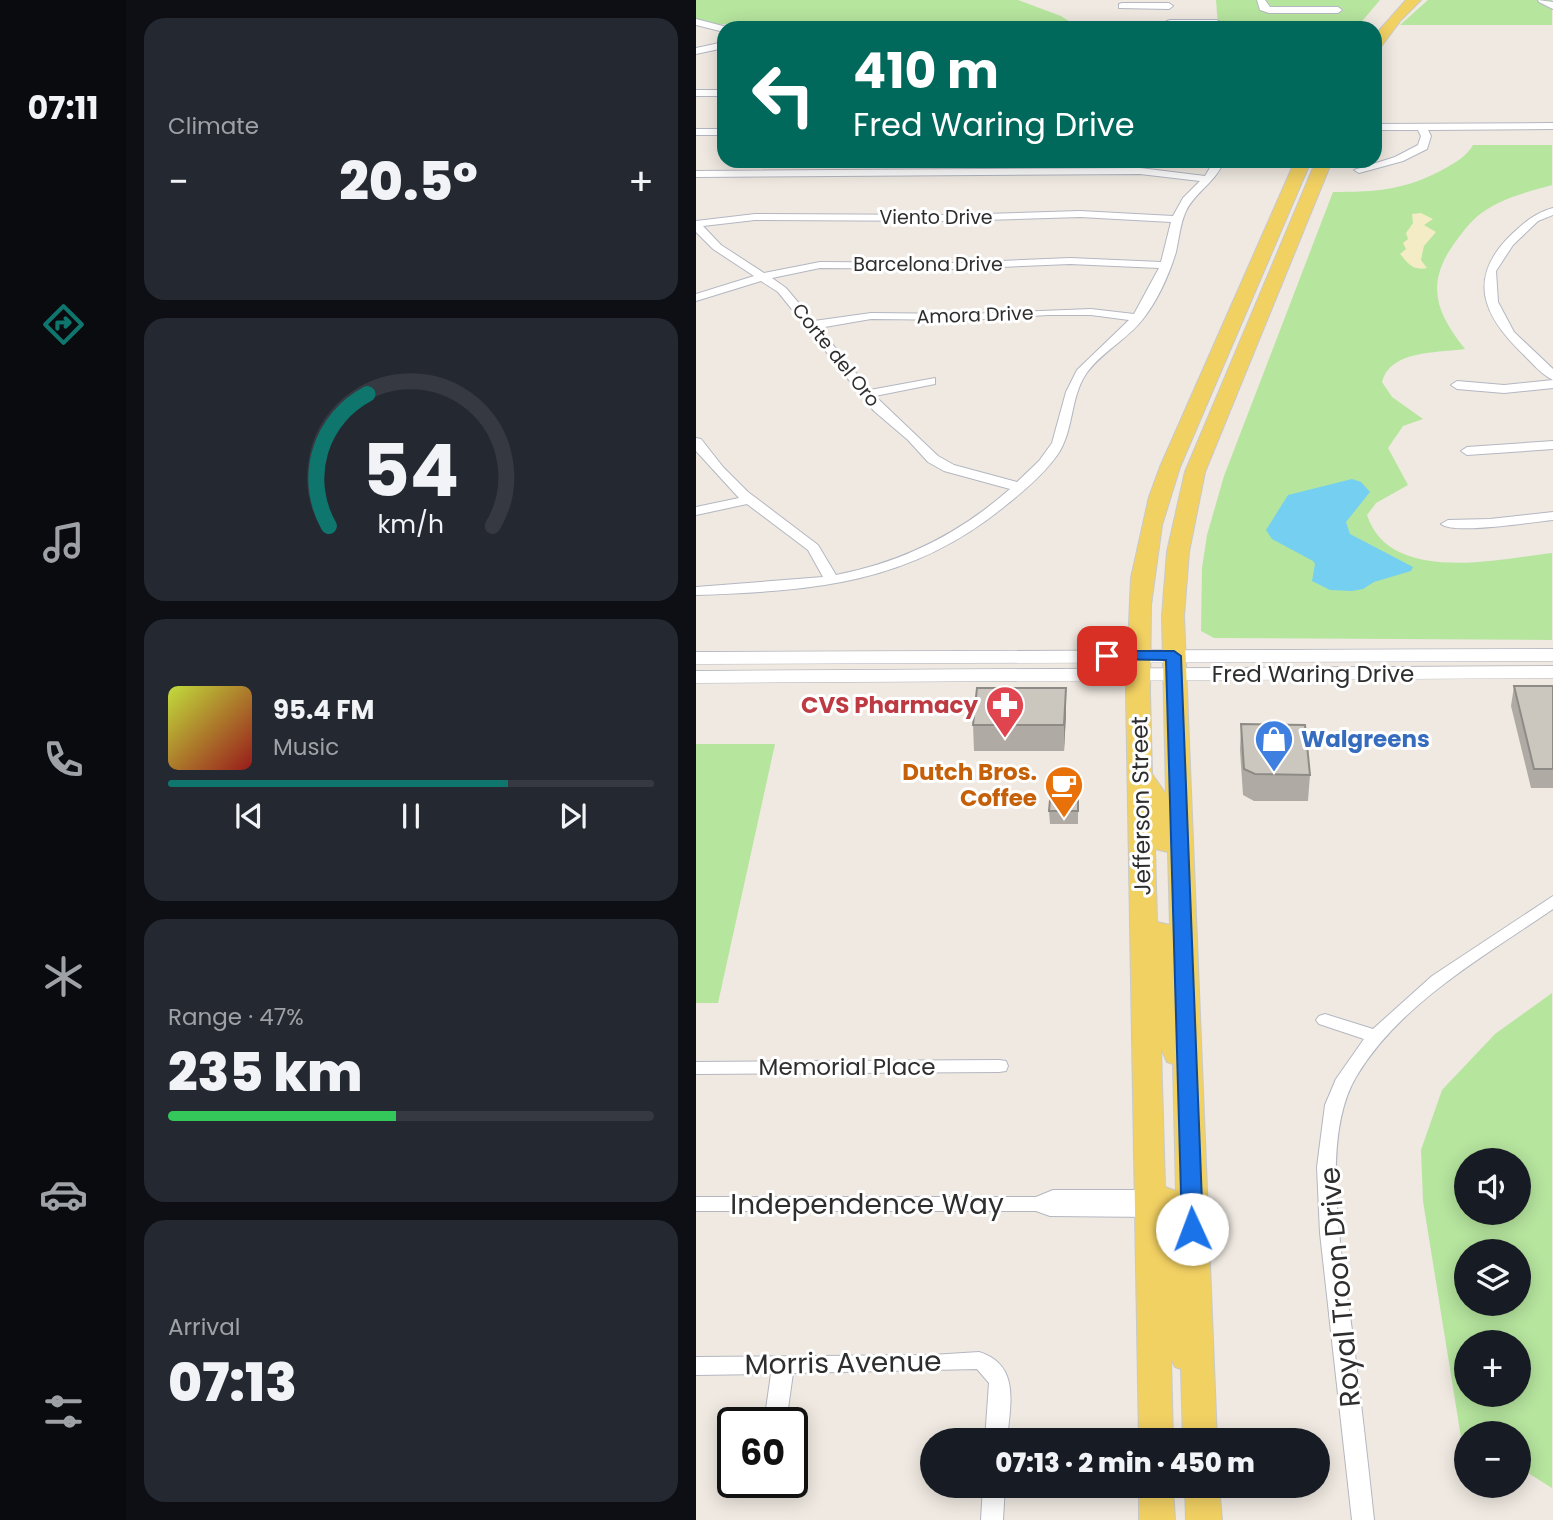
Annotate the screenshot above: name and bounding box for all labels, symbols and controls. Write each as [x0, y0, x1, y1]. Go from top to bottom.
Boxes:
text: 410 m [853, 37, 999, 105]
icon: left [738, 49, 829, 140]
text: 07:11 [27, 85, 99, 130]
text: Fred Waring Drive [853, 102, 1135, 147]
text: Climate [168, 110, 259, 142]
text: 20.5° [339, 145, 478, 218]
text: − [168, 155, 189, 208]
text: + [628, 155, 654, 208]
street label: Viento Drive [879, 204, 993, 231]
street label: Barcelona Drive [853, 251, 1003, 278]
street label: Corte del Oro [786, 297, 886, 413]
street label: Amora Drive [916, 299, 1034, 331]
icon: directions [39, 300, 88, 349]
text: 54 [363, 420, 459, 521]
text: km/h [378, 506, 444, 541]
icon: music [39, 518, 88, 567]
pin [1077, 626, 1137, 686]
icon: arrive [1088, 637, 1126, 675]
street label: Fred Waring Drive [1212, 658, 1414, 690]
pharmacy icon: CVS Pharmacy [984, 684, 1026, 739]
place label: CVS Pharmacy [801, 689, 978, 721]
text: 95.4 FM [273, 692, 374, 728]
street label: Jefferson Street [1123, 716, 1159, 896]
shop icon: Walgreens [1253, 718, 1295, 773]
place label: Walgreens [1301, 723, 1430, 755]
text: Music [273, 731, 339, 763]
icon: phone [39, 735, 88, 784]
place label: Dutch Bros. Coffee [902, 756, 1037, 814]
cafe icon: Dutch Bros. Coffee [1043, 764, 1085, 819]
icon: previous [230, 797, 268, 835]
icon: pause [392, 797, 430, 835]
icon: next [554, 797, 592, 835]
icon: climate [39, 952, 88, 1001]
text: Range · 47% [168, 1001, 304, 1033]
text: 235 km [168, 1036, 362, 1109]
street label: Memorial Place [759, 1051, 935, 1083]
map controls [1454, 1148, 1531, 1498]
button: sound [1454, 1148, 1531, 1225]
street label: Royal Troon Drive [1310, 1165, 1370, 1409]
icon: car [39, 1170, 88, 1219]
street label: Independence Way [730, 1185, 1004, 1224]
position arrow [1155, 1192, 1229, 1266]
button: layers [1454, 1239, 1531, 1316]
text: Arrival [168, 1311, 240, 1343]
button: + [1454, 1330, 1531, 1407]
street label: Morris Avenue [744, 1342, 942, 1384]
text: 07:13 [168, 1346, 297, 1419]
icon: filters [39, 1387, 88, 1436]
speed limit sign: 60 [717, 1407, 808, 1498]
button: − [1454, 1421, 1531, 1498]
text: 07:13 · 2 min · 450 m [995, 1445, 1255, 1481]

